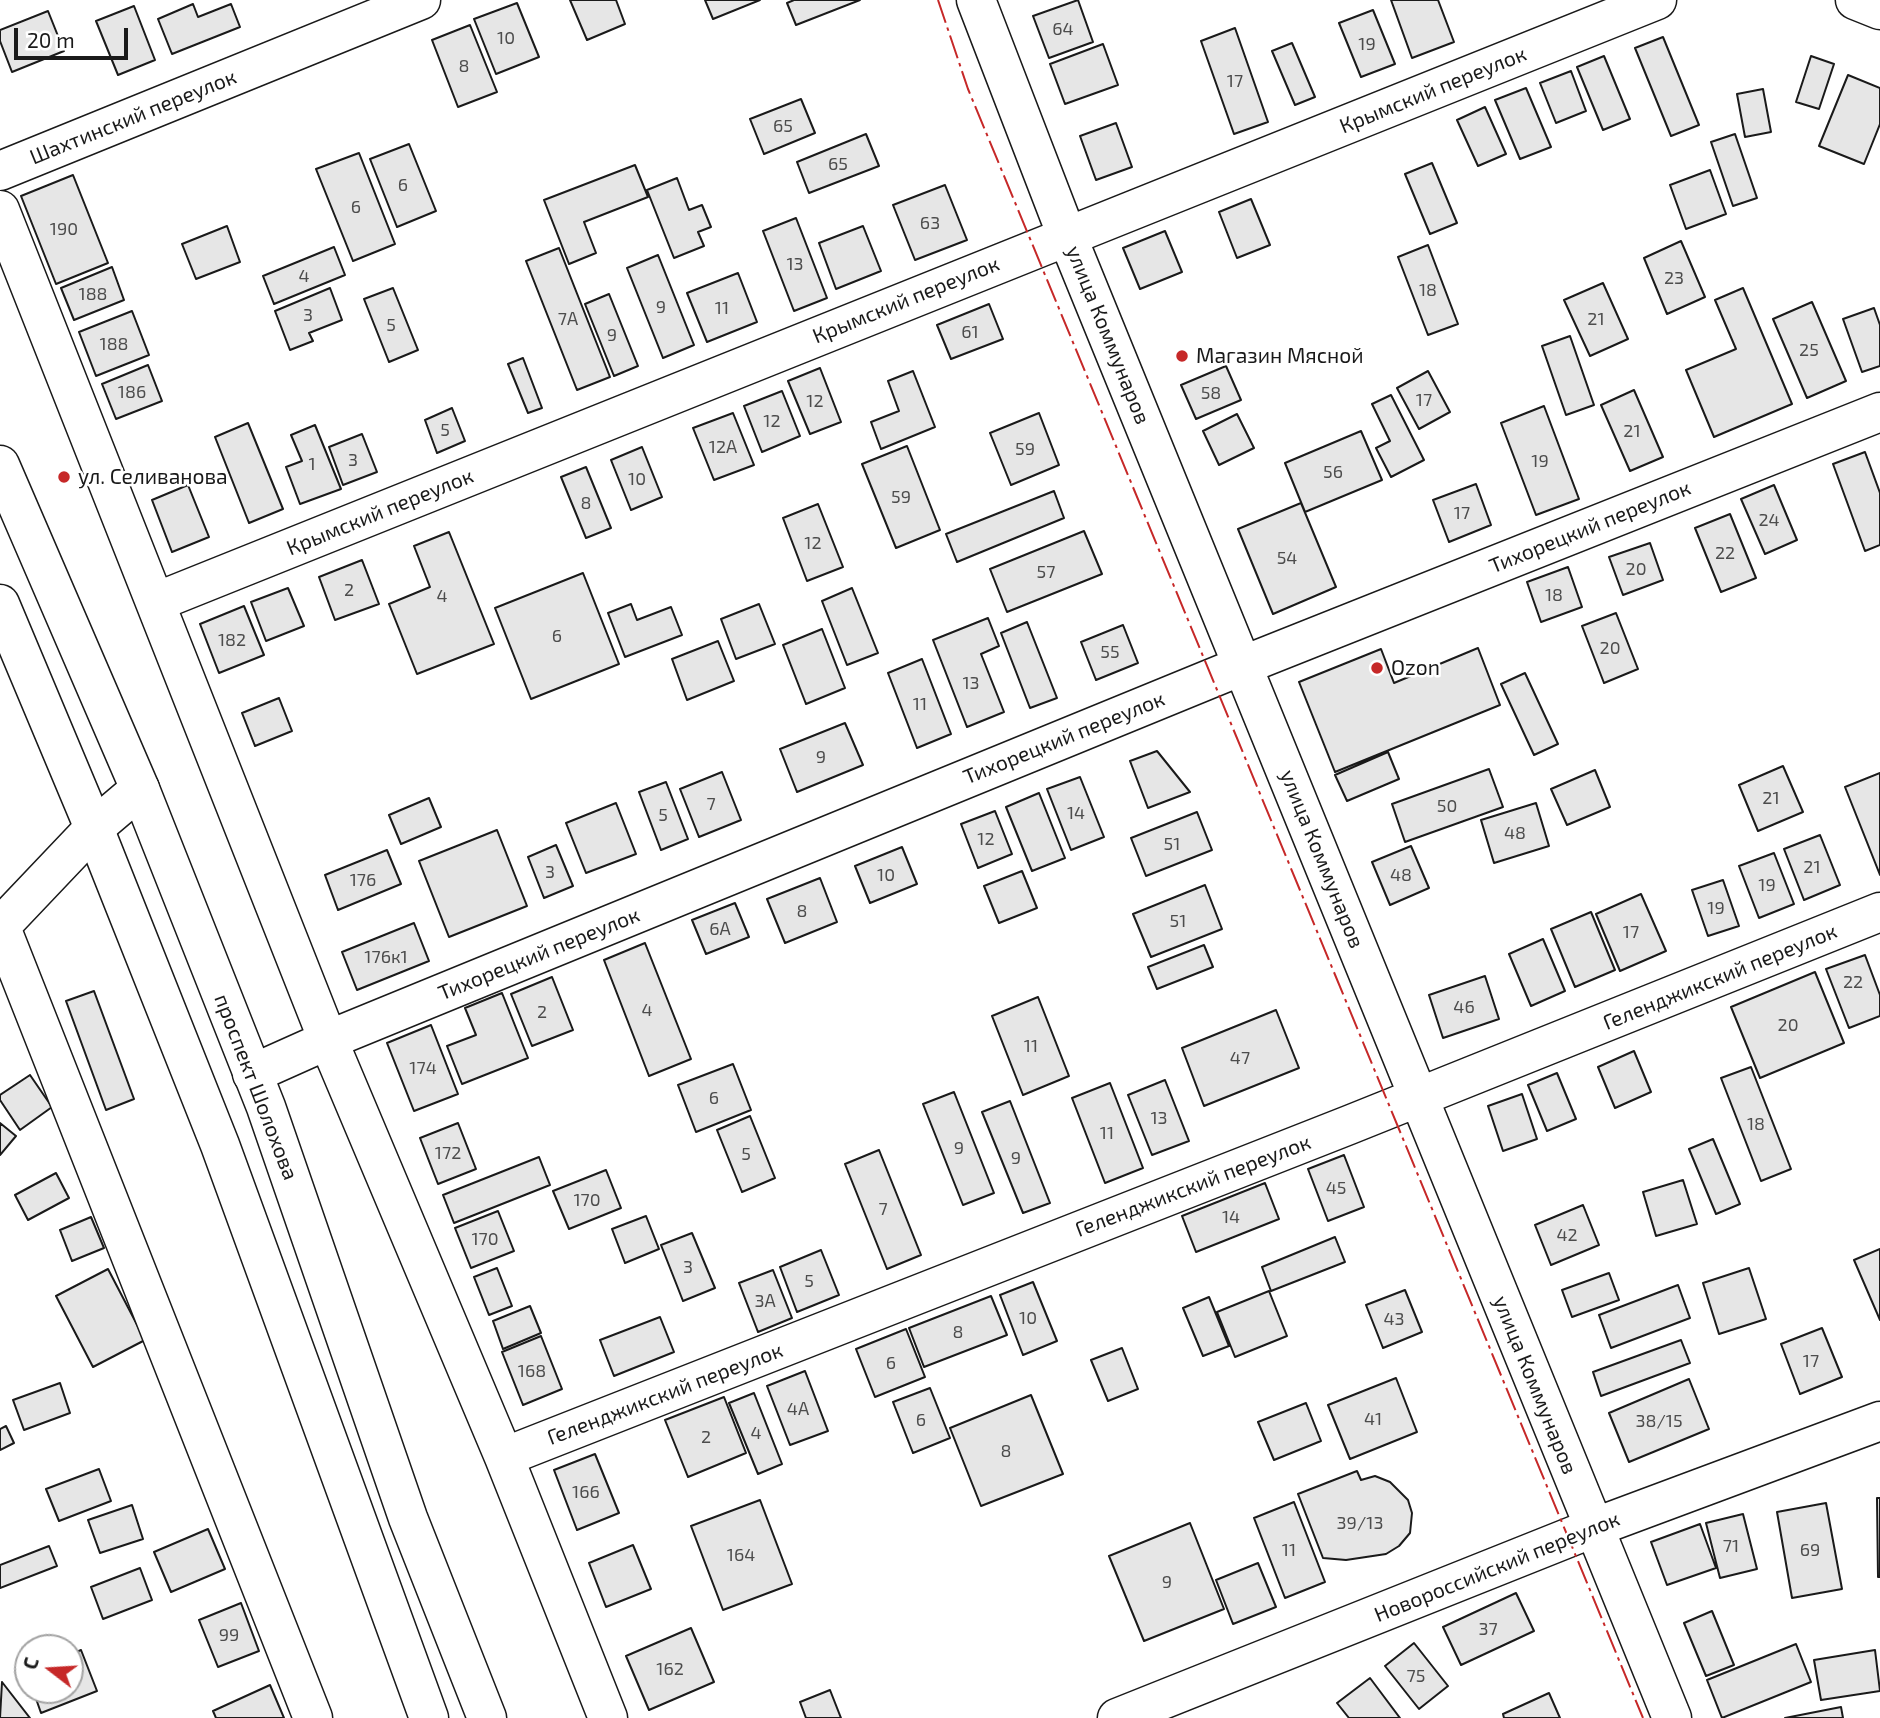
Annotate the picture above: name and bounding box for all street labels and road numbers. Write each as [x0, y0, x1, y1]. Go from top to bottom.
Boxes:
street label: Крымский переулок [1336, 41, 1530, 139]
street label: Шахтинский переулок [26, 64, 240, 170]
street label: улица Коммунаров [1061, 242, 1155, 428]
street label: Крымский переулок [809, 251, 1003, 349]
street label: Крымский переулок [283, 463, 477, 561]
street label: Тихорецкий переулок [1486, 475, 1694, 579]
street label: Тихорецкий переулок [960, 686, 1168, 790]
street label: улица Коммунаров [1275, 766, 1369, 952]
street label: Тихорецкий переулок [435, 902, 643, 1006]
street label: Геленджикский переулок [1599, 918, 1841, 1036]
street label: проспект Шолохова [209, 990, 303, 1184]
street label: Геленджикский переулок [1072, 1129, 1314, 1243]
street label: улица Коммунаров [1488, 1292, 1582, 1478]
street label: Геленджикский переулок [544, 1337, 786, 1451]
street label: Новороссийский переулок [1371, 1506, 1623, 1628]

